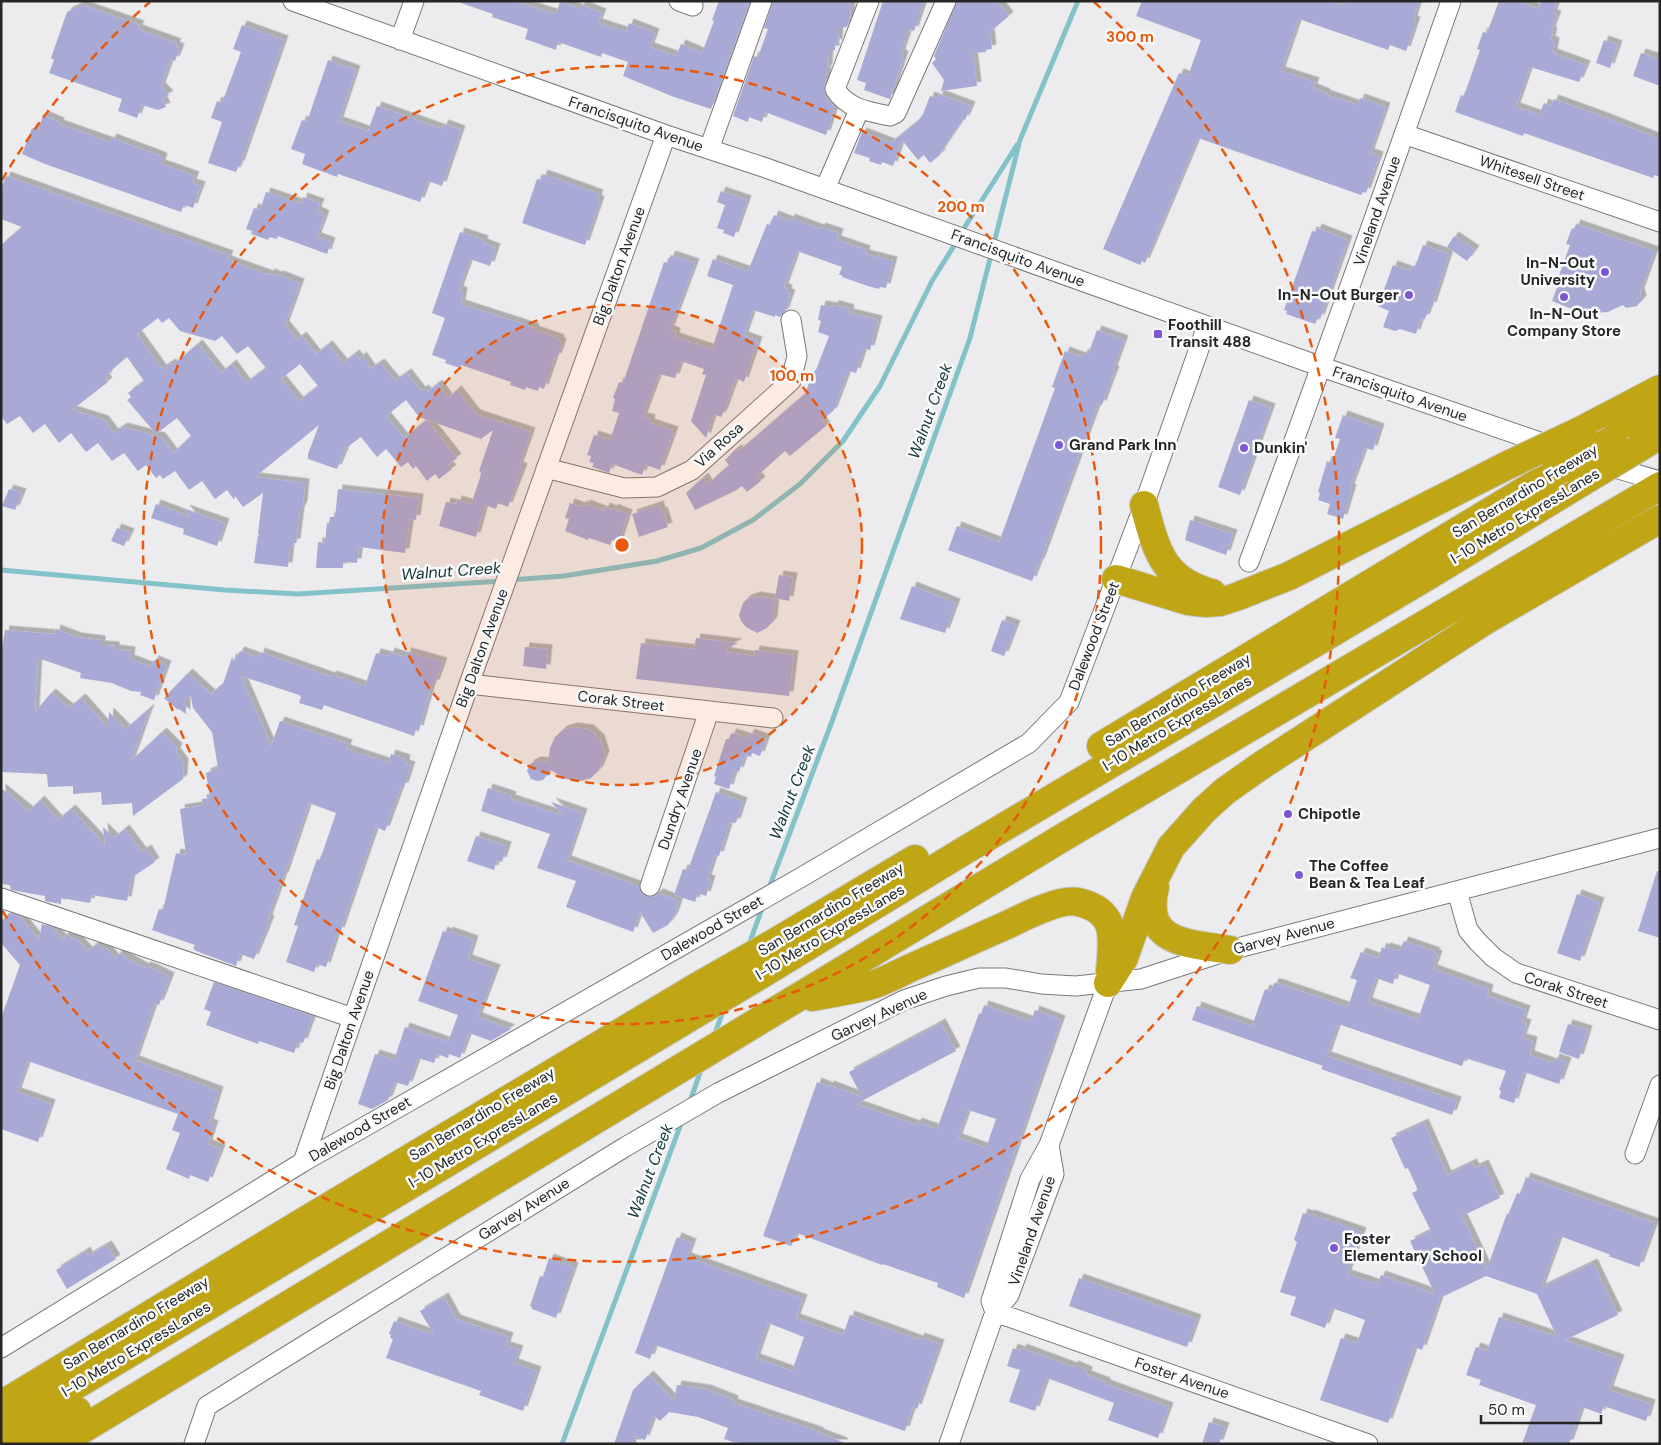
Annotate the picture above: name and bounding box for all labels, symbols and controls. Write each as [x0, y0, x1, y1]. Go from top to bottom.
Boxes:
text: 300 m [1106, 27, 1154, 47]
street label: Francisquito Avenue [566, 92, 706, 156]
street label: Whitesell Street [1477, 151, 1587, 205]
street label: Vineland Avenue [1349, 153, 1405, 269]
text: 200 m [937, 197, 985, 217]
street label: Big Dalton Avenue [588, 204, 650, 328]
street label: Francisquito Avenue [948, 224, 1088, 292]
place label: In-N-Out University [1520, 253, 1595, 290]
marker: In-N-Out University [1599, 266, 1611, 278]
place label: In-N-Out Burger [1278, 285, 1399, 305]
marker: In-N-Out Burger [1403, 289, 1415, 301]
marker: In-N-Out Company Store [1558, 291, 1570, 303]
place label: In-N-Out Company Store [1507, 304, 1621, 341]
place label: Foothill Transit 488 [1168, 315, 1251, 352]
marker: Foothill Transit 488 [1152, 328, 1164, 340]
water label: Walnut Creek [903, 360, 957, 462]
street label: Francisquito Avenue [1330, 362, 1470, 426]
text: 100 m [770, 366, 814, 386]
street label: Via Rosa [690, 418, 748, 472]
place label: Grand Park Inn [1069, 435, 1177, 455]
place label: Dunkin' [1254, 438, 1307, 458]
marker: Grand Park Inn [1053, 439, 1065, 451]
street label: San Bernardino Freeway [1448, 439, 1602, 542]
marker: Dunkin' [1238, 442, 1250, 454]
street label: I-10 Metro ExpressLanes [1447, 464, 1603, 568]
centre of rings [613, 536, 631, 554]
water label: Walnut Creek [400, 557, 502, 585]
street label: Dalewood Street [1064, 579, 1124, 693]
street label: Big Dalton Avenue [451, 586, 513, 710]
street label: San Bernardino Freeway [1101, 648, 1255, 751]
street label: I-10 Metro ExpressLanes [1099, 671, 1255, 775]
street label: Corak Street [576, 686, 666, 716]
water label: Walnut Creek [764, 741, 820, 842]
street label: Dundry Avenue [653, 746, 707, 852]
place label: Chipotle [1298, 804, 1361, 824]
marker: Chipotle [1282, 808, 1294, 820]
place label: The Coffee Bean & Tea Leaf [1309, 856, 1425, 893]
street label: San Bernardino Freeway [754, 857, 908, 960]
marker: The Coffee Bean & Tea Leaf [1293, 869, 1305, 881]
street label: I-10 Metro ExpressLanes [752, 880, 908, 984]
street label: Dalewood Street [657, 891, 767, 965]
street label: Garvey Avenue [1231, 913, 1337, 959]
street label: Corak Street [1521, 967, 1611, 1013]
street label: Big Dalton Avenue [319, 968, 379, 1092]
street label: Garvey Avenue [828, 984, 930, 1046]
street label: San Bernardino Freeway [405, 1062, 559, 1165]
street label: I-10 Metro ExpressLanes [405, 1088, 561, 1192]
street label: Dalewood Street [305, 1092, 415, 1166]
water label: Walnut Creek [622, 1120, 678, 1221]
street label: Garvey Avenue [475, 1173, 573, 1245]
street label: Vineland Avenue [1004, 1173, 1060, 1289]
place label: Foster Elementary School [1344, 1229, 1482, 1266]
marker: Foster Elementary School [1328, 1242, 1340, 1254]
street label: San Bernardino Freeway [59, 1271, 213, 1374]
street label: I-10 Metro ExpressLanes [58, 1297, 214, 1401]
street label: Foster Avenue [1132, 1353, 1232, 1403]
scale bar [1481, 1392, 1601, 1424]
text: 50 m [1488, 1400, 1525, 1420]

